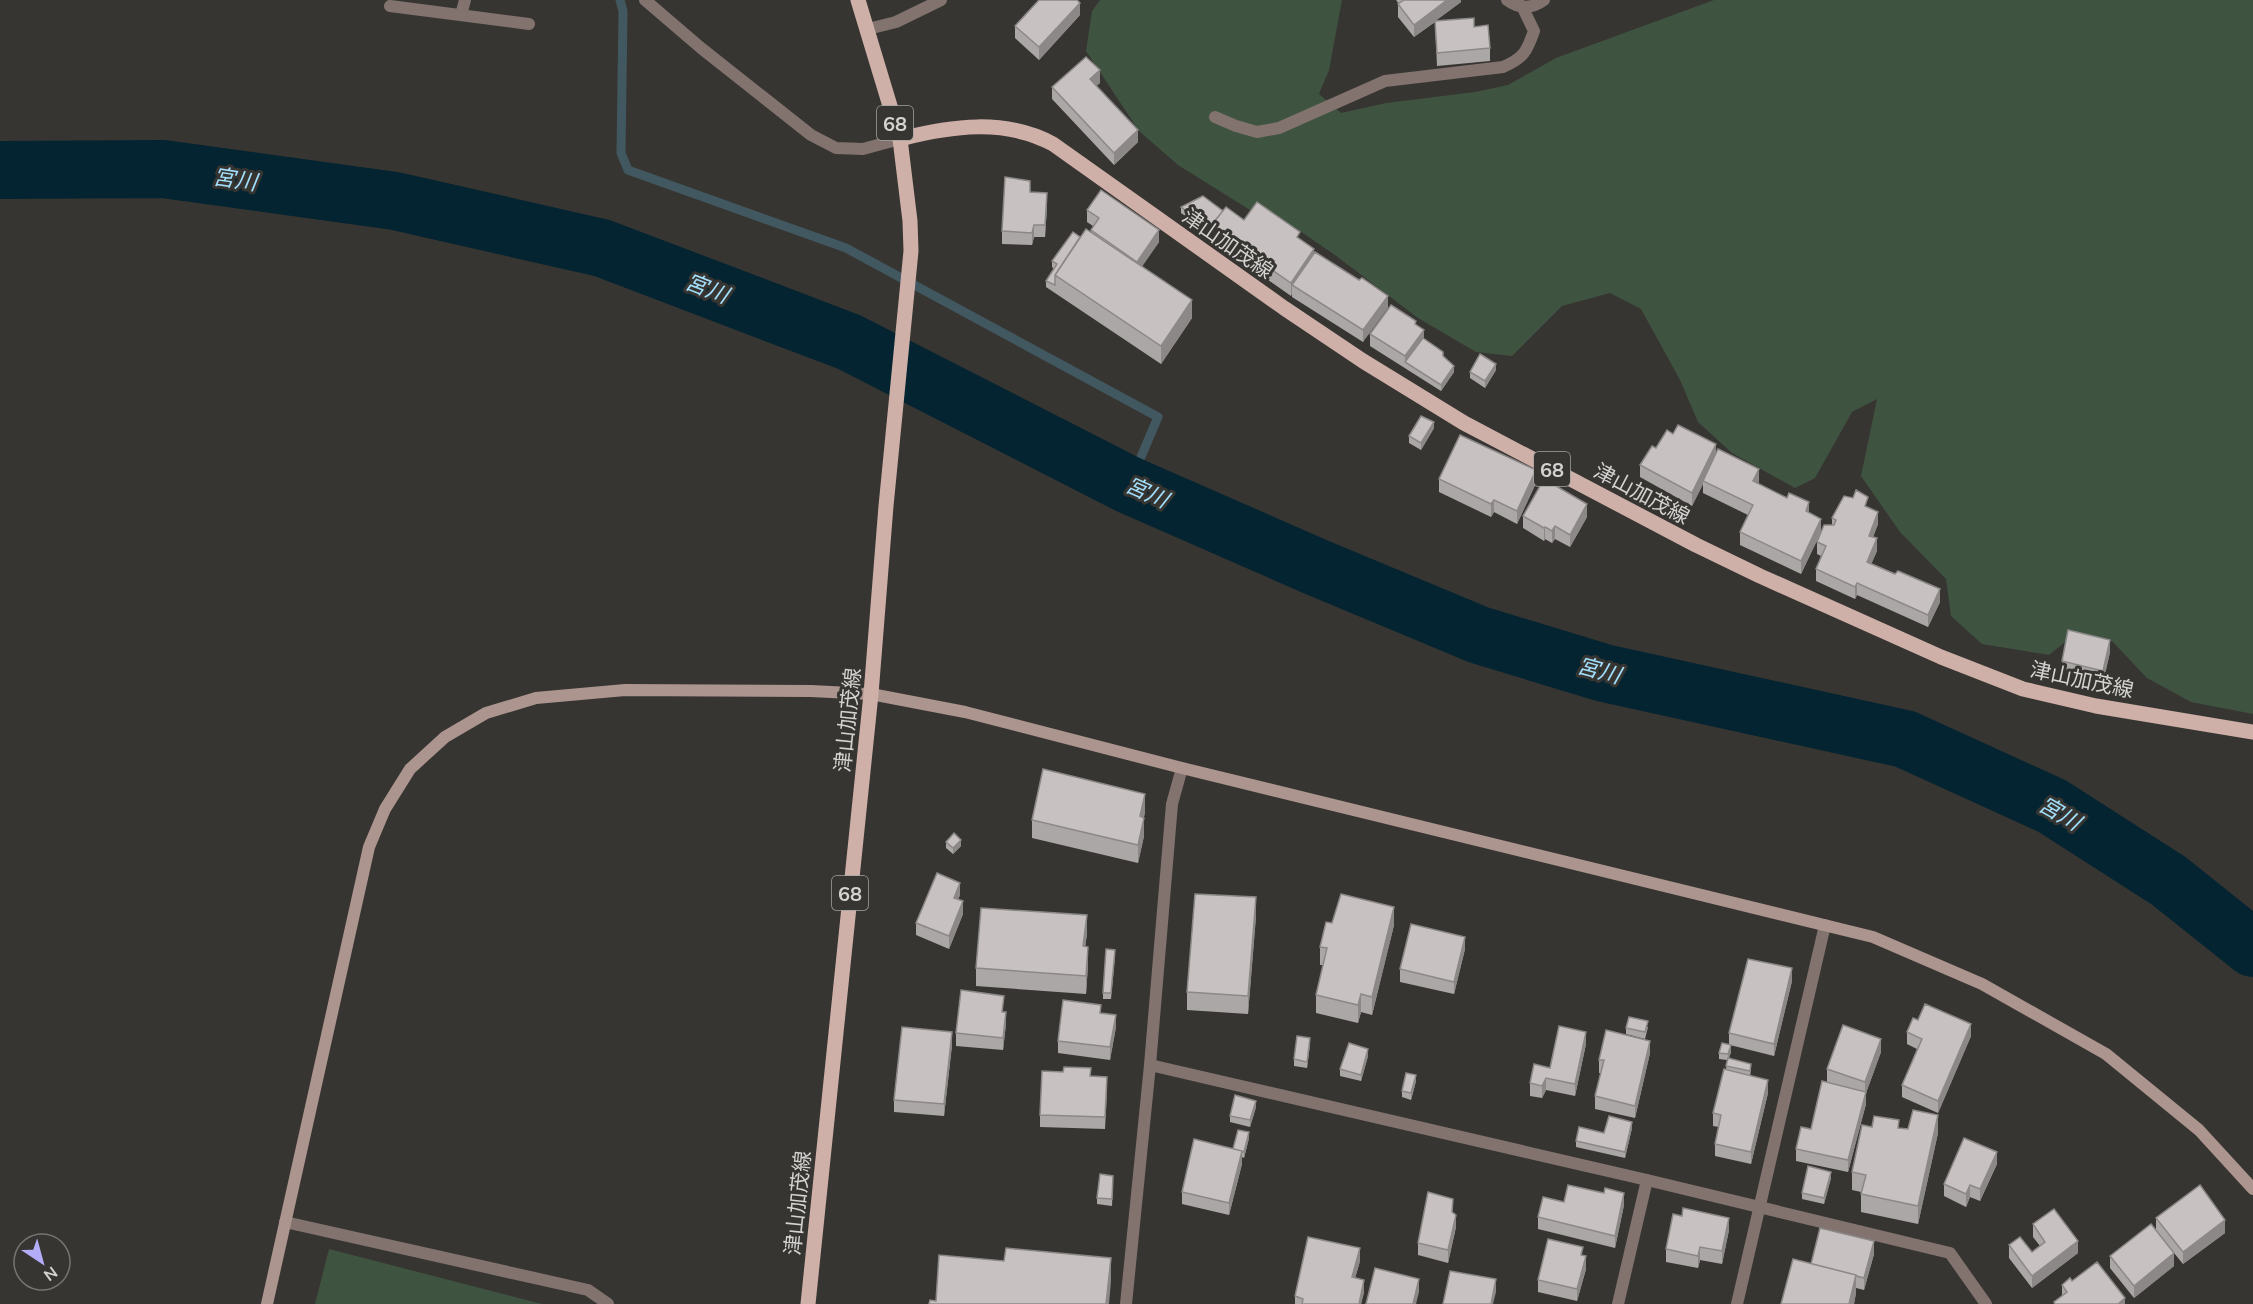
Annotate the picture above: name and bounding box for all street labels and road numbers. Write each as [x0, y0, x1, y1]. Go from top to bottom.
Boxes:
road number: 68 [877, 106, 913, 140]
street label: 津山加茂線 [1178, 202, 1278, 284]
road number: 68 [1534, 452, 1570, 486]
street label: 津山加茂線 [1590, 457, 1694, 529]
street label: 津山加茂線 [2028, 655, 2136, 703]
street label: 津山加茂線 [829, 666, 865, 774]
road number: 68 [832, 876, 868, 910]
street label: 津山加茂線 [779, 1149, 815, 1257]

